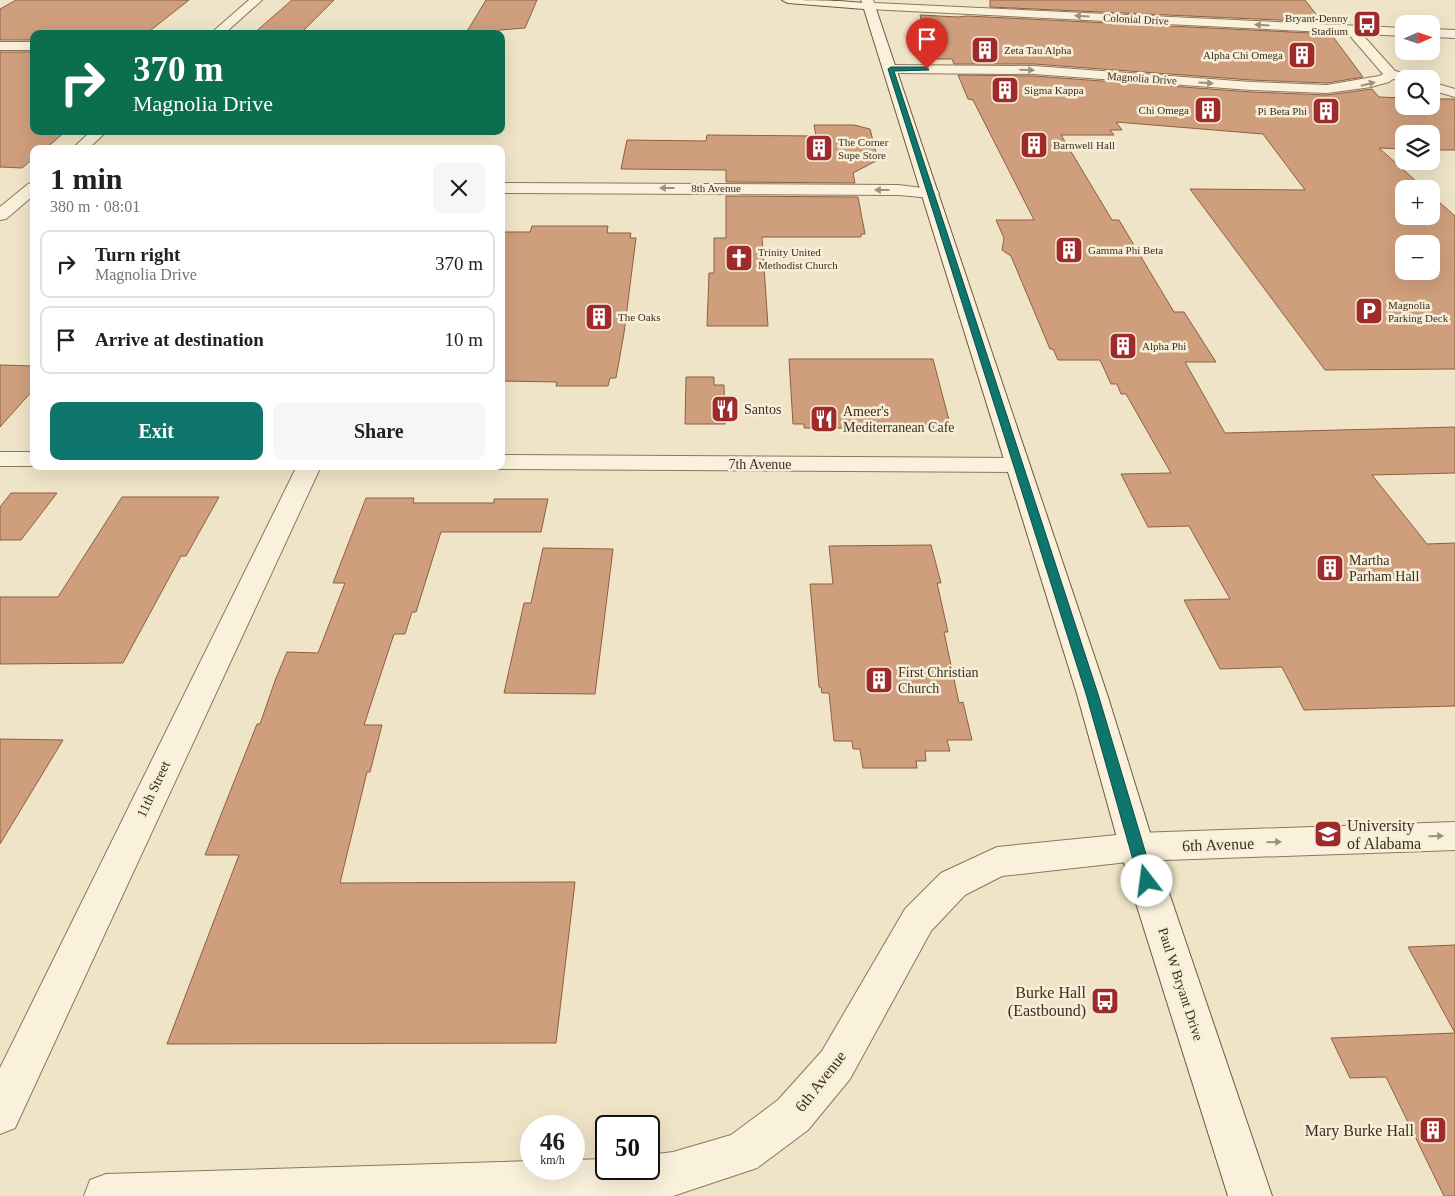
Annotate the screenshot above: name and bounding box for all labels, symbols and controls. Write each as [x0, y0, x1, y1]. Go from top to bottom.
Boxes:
bus stop icon: Bryant-Denny Stadium [1352, 9, 1382, 39]
street label: Colonial Drive [1103, 11, 1169, 27]
one-way arrow [1074, 12, 1090, 20]
place label: Bryant-Denny Stadium [1285, 12, 1348, 37]
north arrow [1395, 15, 1440, 60]
map controls [1395, 15, 1440, 280]
pin [906, 18, 948, 69]
one-way arrow [1253, 20, 1269, 28]
icon: arrive [913, 25, 941, 53]
building icon: Zeta Tau Alpha [970, 35, 1000, 65]
building icon: Alpha Chi Omega [1287, 40, 1317, 70]
place label: Zeta Tau Alpha [1004, 44, 1072, 56]
place label: Alpha Chi Omega [1203, 49, 1283, 61]
icon: right [50, 50, 115, 115]
text: 370 m [133, 50, 223, 89]
one-way arrow [1019, 66, 1035, 74]
street label: Magnolia Drive [1107, 70, 1177, 86]
button: search [1395, 70, 1440, 115]
building icon: Sigma Kappa [990, 75, 1020, 105]
one-way arrow [1199, 79, 1215, 87]
one-way arrow [1361, 79, 1376, 87]
place label: Sigma Kappa [1024, 84, 1084, 96]
text: Magnolia Drive [133, 91, 273, 116]
building icon: Chi Omega [1193, 95, 1223, 125]
building icon: Pi Beta Phi [1311, 96, 1341, 126]
place label: Chi Omega [1139, 104, 1189, 116]
place label: Pi Beta Phi [1257, 105, 1307, 117]
button: layers [1395, 125, 1440, 170]
building icon: Barnwell Hall [1019, 130, 1049, 160]
building icon: The Corner Supe Store [804, 133, 834, 163]
place label: The Corner Supe Store [838, 136, 889, 161]
place label: Barnwell Hall [1053, 139, 1115, 151]
text: 1 min [50, 162, 123, 195]
button: close [433, 162, 485, 214]
button: + [1395, 180, 1440, 225]
street label: 8th Avenue [691, 182, 741, 194]
one-way arrow [659, 184, 675, 192]
one-way arrow [874, 186, 890, 194]
text: 380 m · 08:01 [50, 198, 140, 215]
building icon: Gamma Phi Beta [1054, 235, 1084, 265]
button: − [1395, 235, 1440, 280]
church icon: Trinity United Methodist Church [724, 243, 754, 273]
text: Turn right [95, 244, 180, 265]
place label: Gamma Phi Beta [1088, 244, 1163, 256]
place label: Trinity United Methodist Church [758, 246, 838, 271]
icon: right [52, 250, 80, 278]
text: 370 m [435, 253, 483, 274]
text: Magnolia Drive [95, 266, 197, 283]
parking icon: Magnolia Parking Deck [1354, 296, 1384, 326]
place label: Magnolia Parking Deck [1388, 299, 1449, 324]
building icon: The Oaks [584, 302, 614, 332]
place label: The Oaks [618, 311, 660, 323]
icon: arrive [52, 326, 80, 354]
text: Arrive at destination [95, 329, 264, 350]
text: 10 m [444, 329, 483, 350]
building icon: Alpha Phi [1108, 331, 1138, 361]
place label: Alpha Phi [1142, 340, 1186, 352]
restaurant icon: Santos [710, 394, 740, 424]
button: Exit [50, 402, 263, 460]
button: Share [273, 402, 485, 460]
place label: Santos [744, 402, 781, 417]
restaurant icon: Ameer's Mediterranean Cafe [809, 404, 839, 434]
place label: Ameer's Mediterranean Cafe [843, 404, 955, 435]
street label: 7th Avenue [728, 457, 792, 472]
building icon: Martha Parham Hall [1315, 553, 1345, 583]
place label: Martha Parham Hall [1349, 553, 1419, 584]
building icon: First Christian Church [864, 665, 894, 695]
place label: First Christian Church [898, 665, 979, 696]
street label: 11th Street [134, 759, 173, 820]
place label: University of Alabama [1347, 817, 1421, 852]
school or university icon: University of Alabama [1313, 819, 1343, 849]
one-way arrow [1428, 832, 1444, 840]
street label: 6th Avenue [1182, 835, 1254, 854]
one-way arrow [1266, 838, 1282, 846]
position arrow [1120, 854, 1172, 906]
street label: Paul W Bryant Drive [1155, 926, 1206, 1043]
place label: Burke Hall (Eastbound) [1008, 984, 1087, 1020]
bus stop icon: Burke Hall (Eastbound) [1090, 986, 1120, 1016]
street label: 6th Avenue [791, 1048, 849, 1115]
speed limit sign: 50 [595, 1115, 660, 1180]
building icon: Mary Burke Hall [1418, 1115, 1448, 1145]
place label: Mary Burke Hall [1305, 1122, 1415, 1140]
text: 46 [540, 1128, 565, 1155]
text: km/h [540, 1153, 565, 1167]

